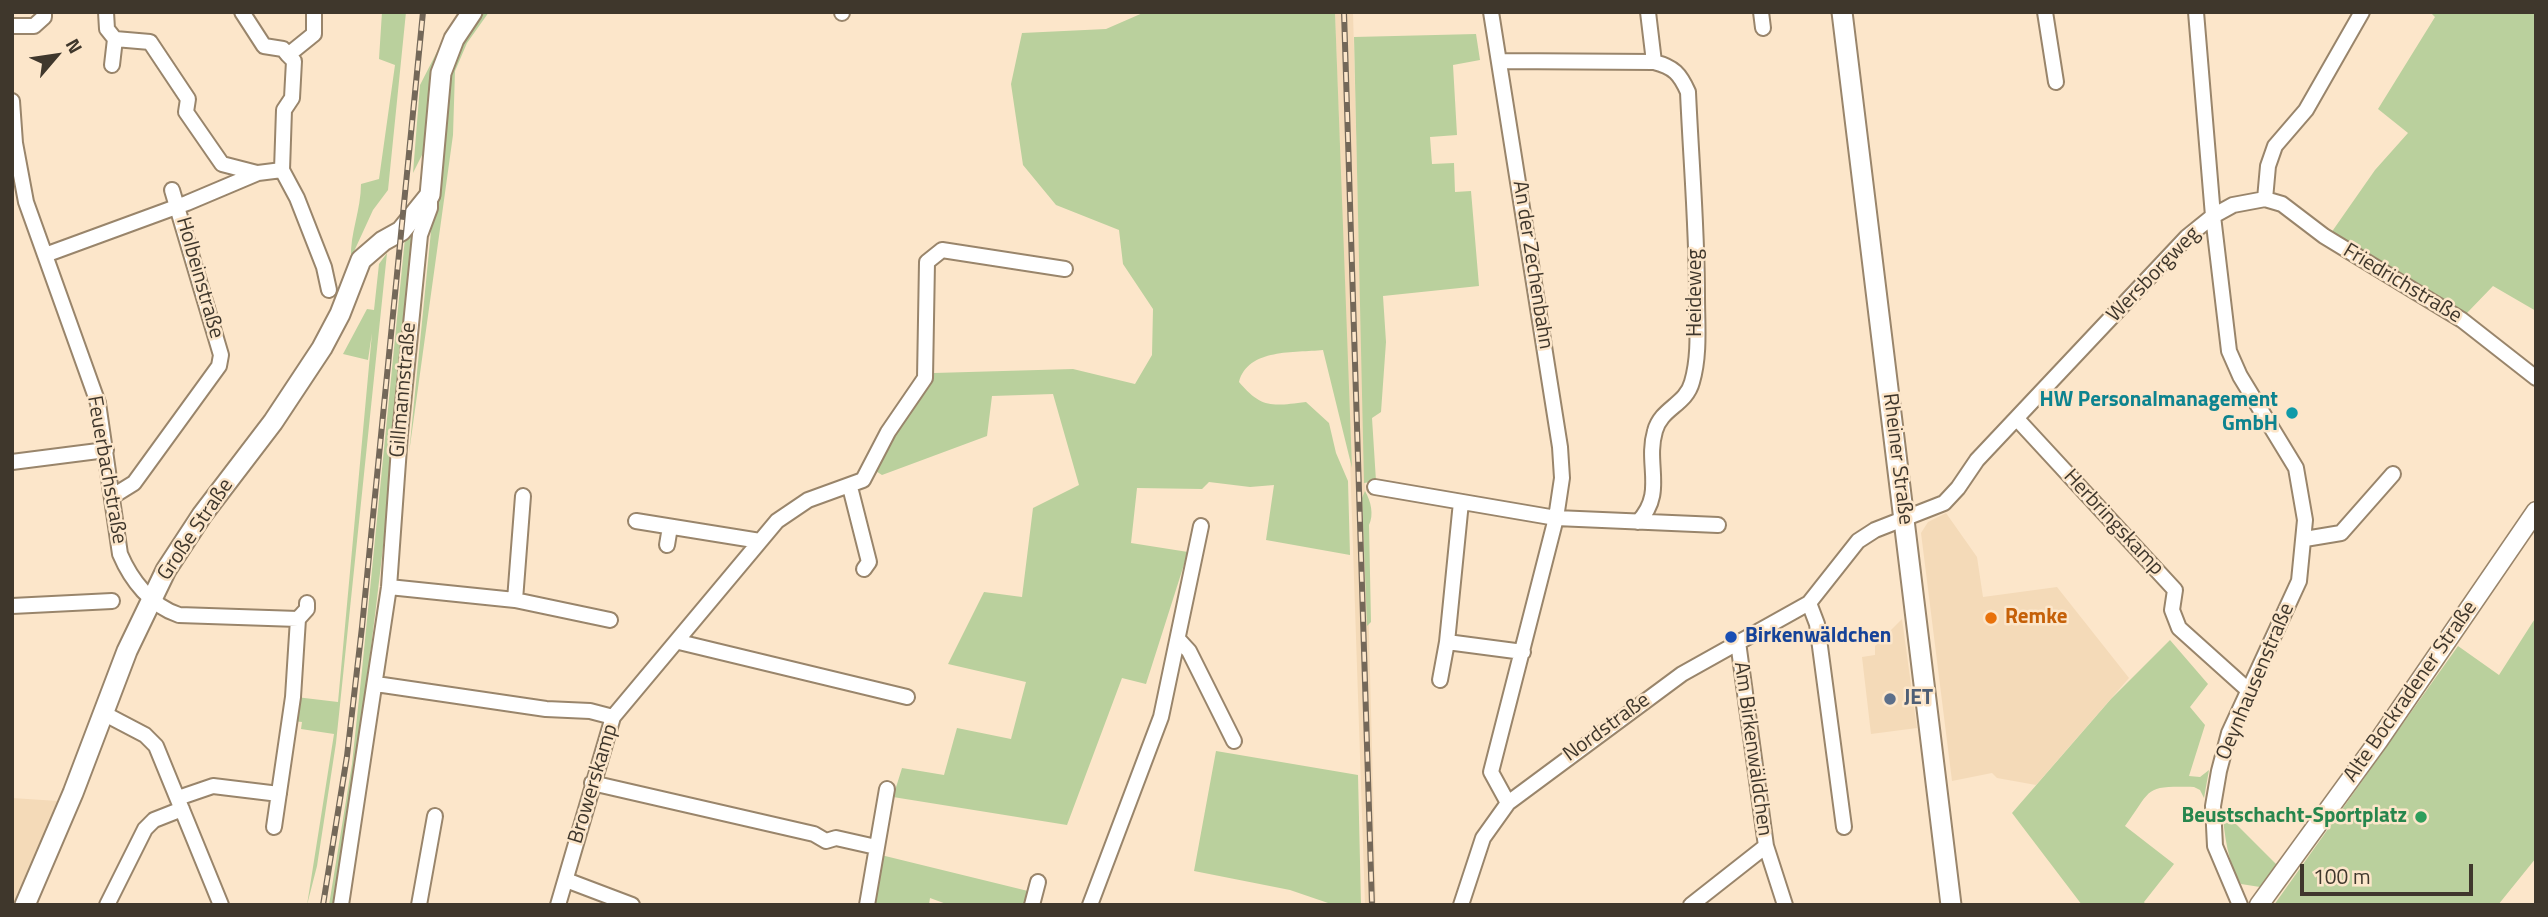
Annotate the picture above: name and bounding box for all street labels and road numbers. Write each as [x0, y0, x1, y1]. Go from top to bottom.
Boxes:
street label: An der Zechenbahn [1506, 179, 1558, 351]
street label: Holbeinstraße [170, 214, 228, 342]
street label: Wersborgweg [2102, 222, 2206, 328]
street label: Friedrichstraße [2338, 239, 2466, 329]
street label: Heideweg [1683, 249, 1709, 337]
street label: Gillmannstraße [386, 321, 422, 459]
street label: Rheiner Straße [1876, 392, 1918, 526]
street label: Feuerbachstraße [81, 394, 131, 546]
street label: Herbringskamp [2057, 465, 2169, 581]
street label: Große Straße [153, 474, 239, 586]
street label: Alte Bockradener Straße [2339, 597, 2483, 787]
street label: Oeynhausenstraße [2212, 600, 2300, 764]
street label: Am Birkenwäldchen [1727, 660, 1777, 838]
street label: Nordstraße [1559, 688, 1655, 768]
street label: Browerskamp [564, 721, 624, 847]

